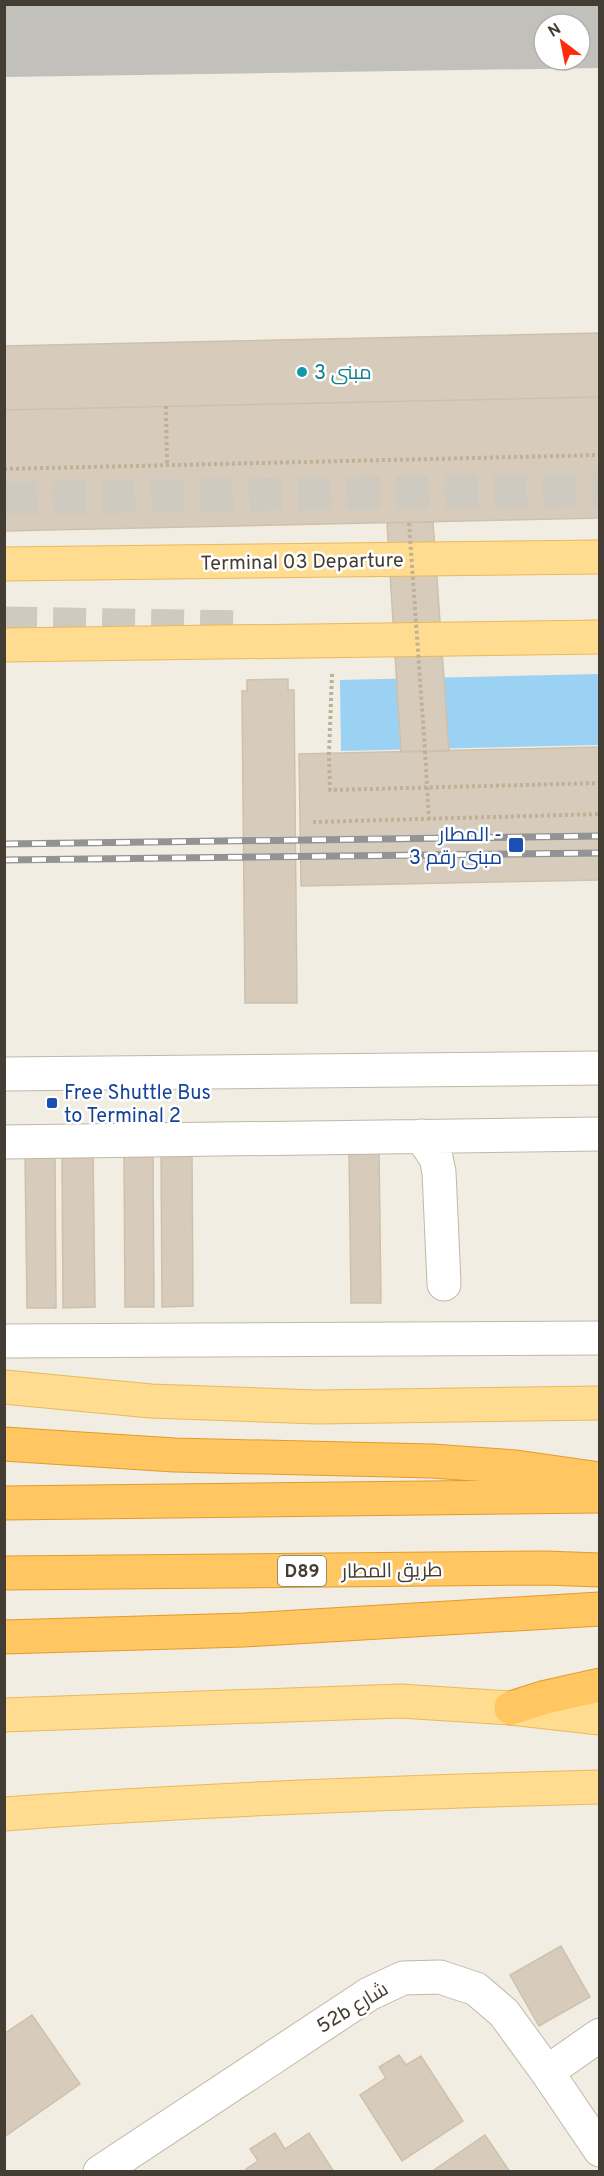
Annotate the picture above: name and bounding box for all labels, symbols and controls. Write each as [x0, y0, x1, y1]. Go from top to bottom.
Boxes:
north arrow [532, 12, 592, 72]
text: N [545, 19, 565, 43]
place label: مبنى 3 [314, 361, 372, 387]
marker: مبنى 3 [295, 365, 309, 379]
street label: Terminal 03 Departure [200, 548, 404, 578]
place label: المطار - مبنى رقم 3 [409, 823, 502, 872]
marker: المطار - مبنى رقم 3 [507, 836, 525, 854]
place label: Free Shuttle Bus to Terminal 2 [64, 1081, 211, 1130]
marker: Free Shuttle Bus to Terminal 2 [45, 1096, 59, 1110]
road number: D89 [278, 1556, 326, 1586]
street label: طريق المطار [340, 1558, 443, 1586]
street label: 52b شارع [312, 1977, 394, 2040]

